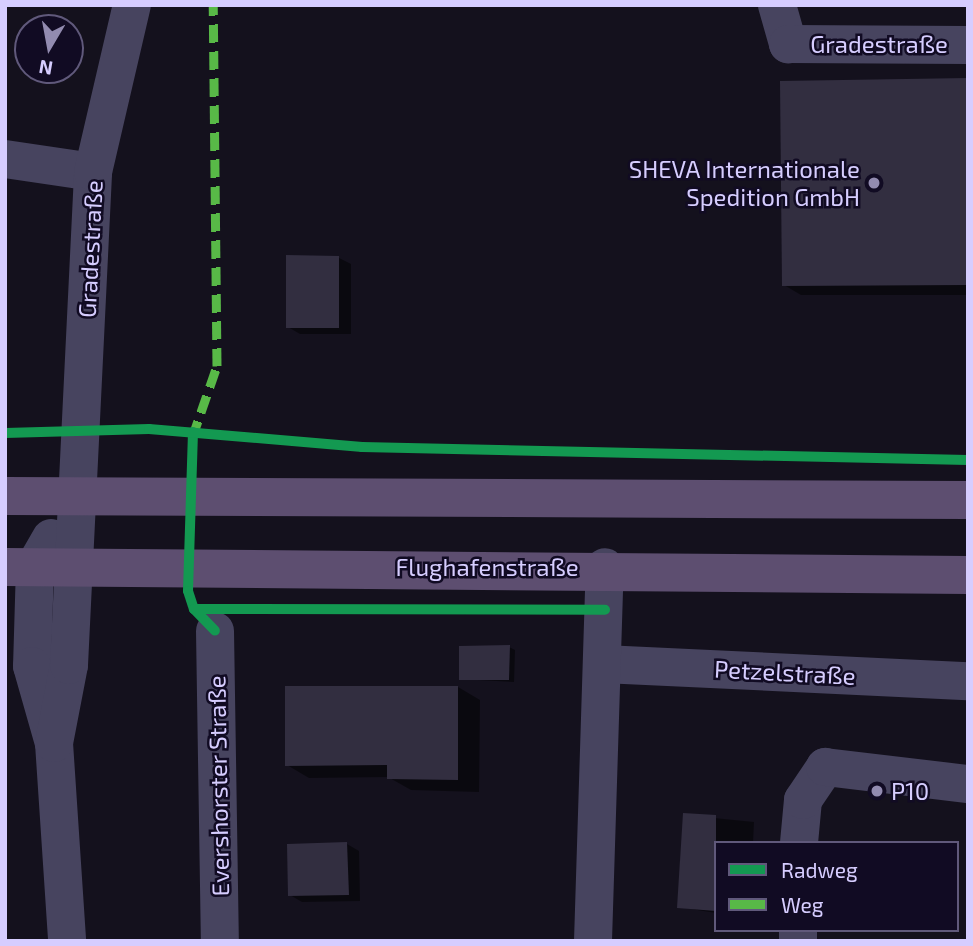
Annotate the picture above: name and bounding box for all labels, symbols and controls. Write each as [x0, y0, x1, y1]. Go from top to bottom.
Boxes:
north arrow [14, 14, 84, 84]
street label: Gradestraße [810, 30, 948, 58]
text: N [37, 56, 54, 81]
place label: SHEVA Internationale Spedition GmbH [628, 155, 860, 211]
marker: SHEVA Internationale Spedition GmbH [866, 175, 882, 191]
street label: Gradestraße [72, 179, 108, 319]
street label: Flughafenstraße [395, 553, 579, 581]
street label: Petzelstraße [714, 654, 856, 690]
street label: Evershorster Straße [202, 675, 234, 897]
place label: P10 [891, 777, 929, 805]
marker: P10 [869, 783, 885, 799]
legend [714, 841, 959, 932]
text: Radweg [781, 857, 858, 882]
text: Weg [781, 892, 824, 917]

